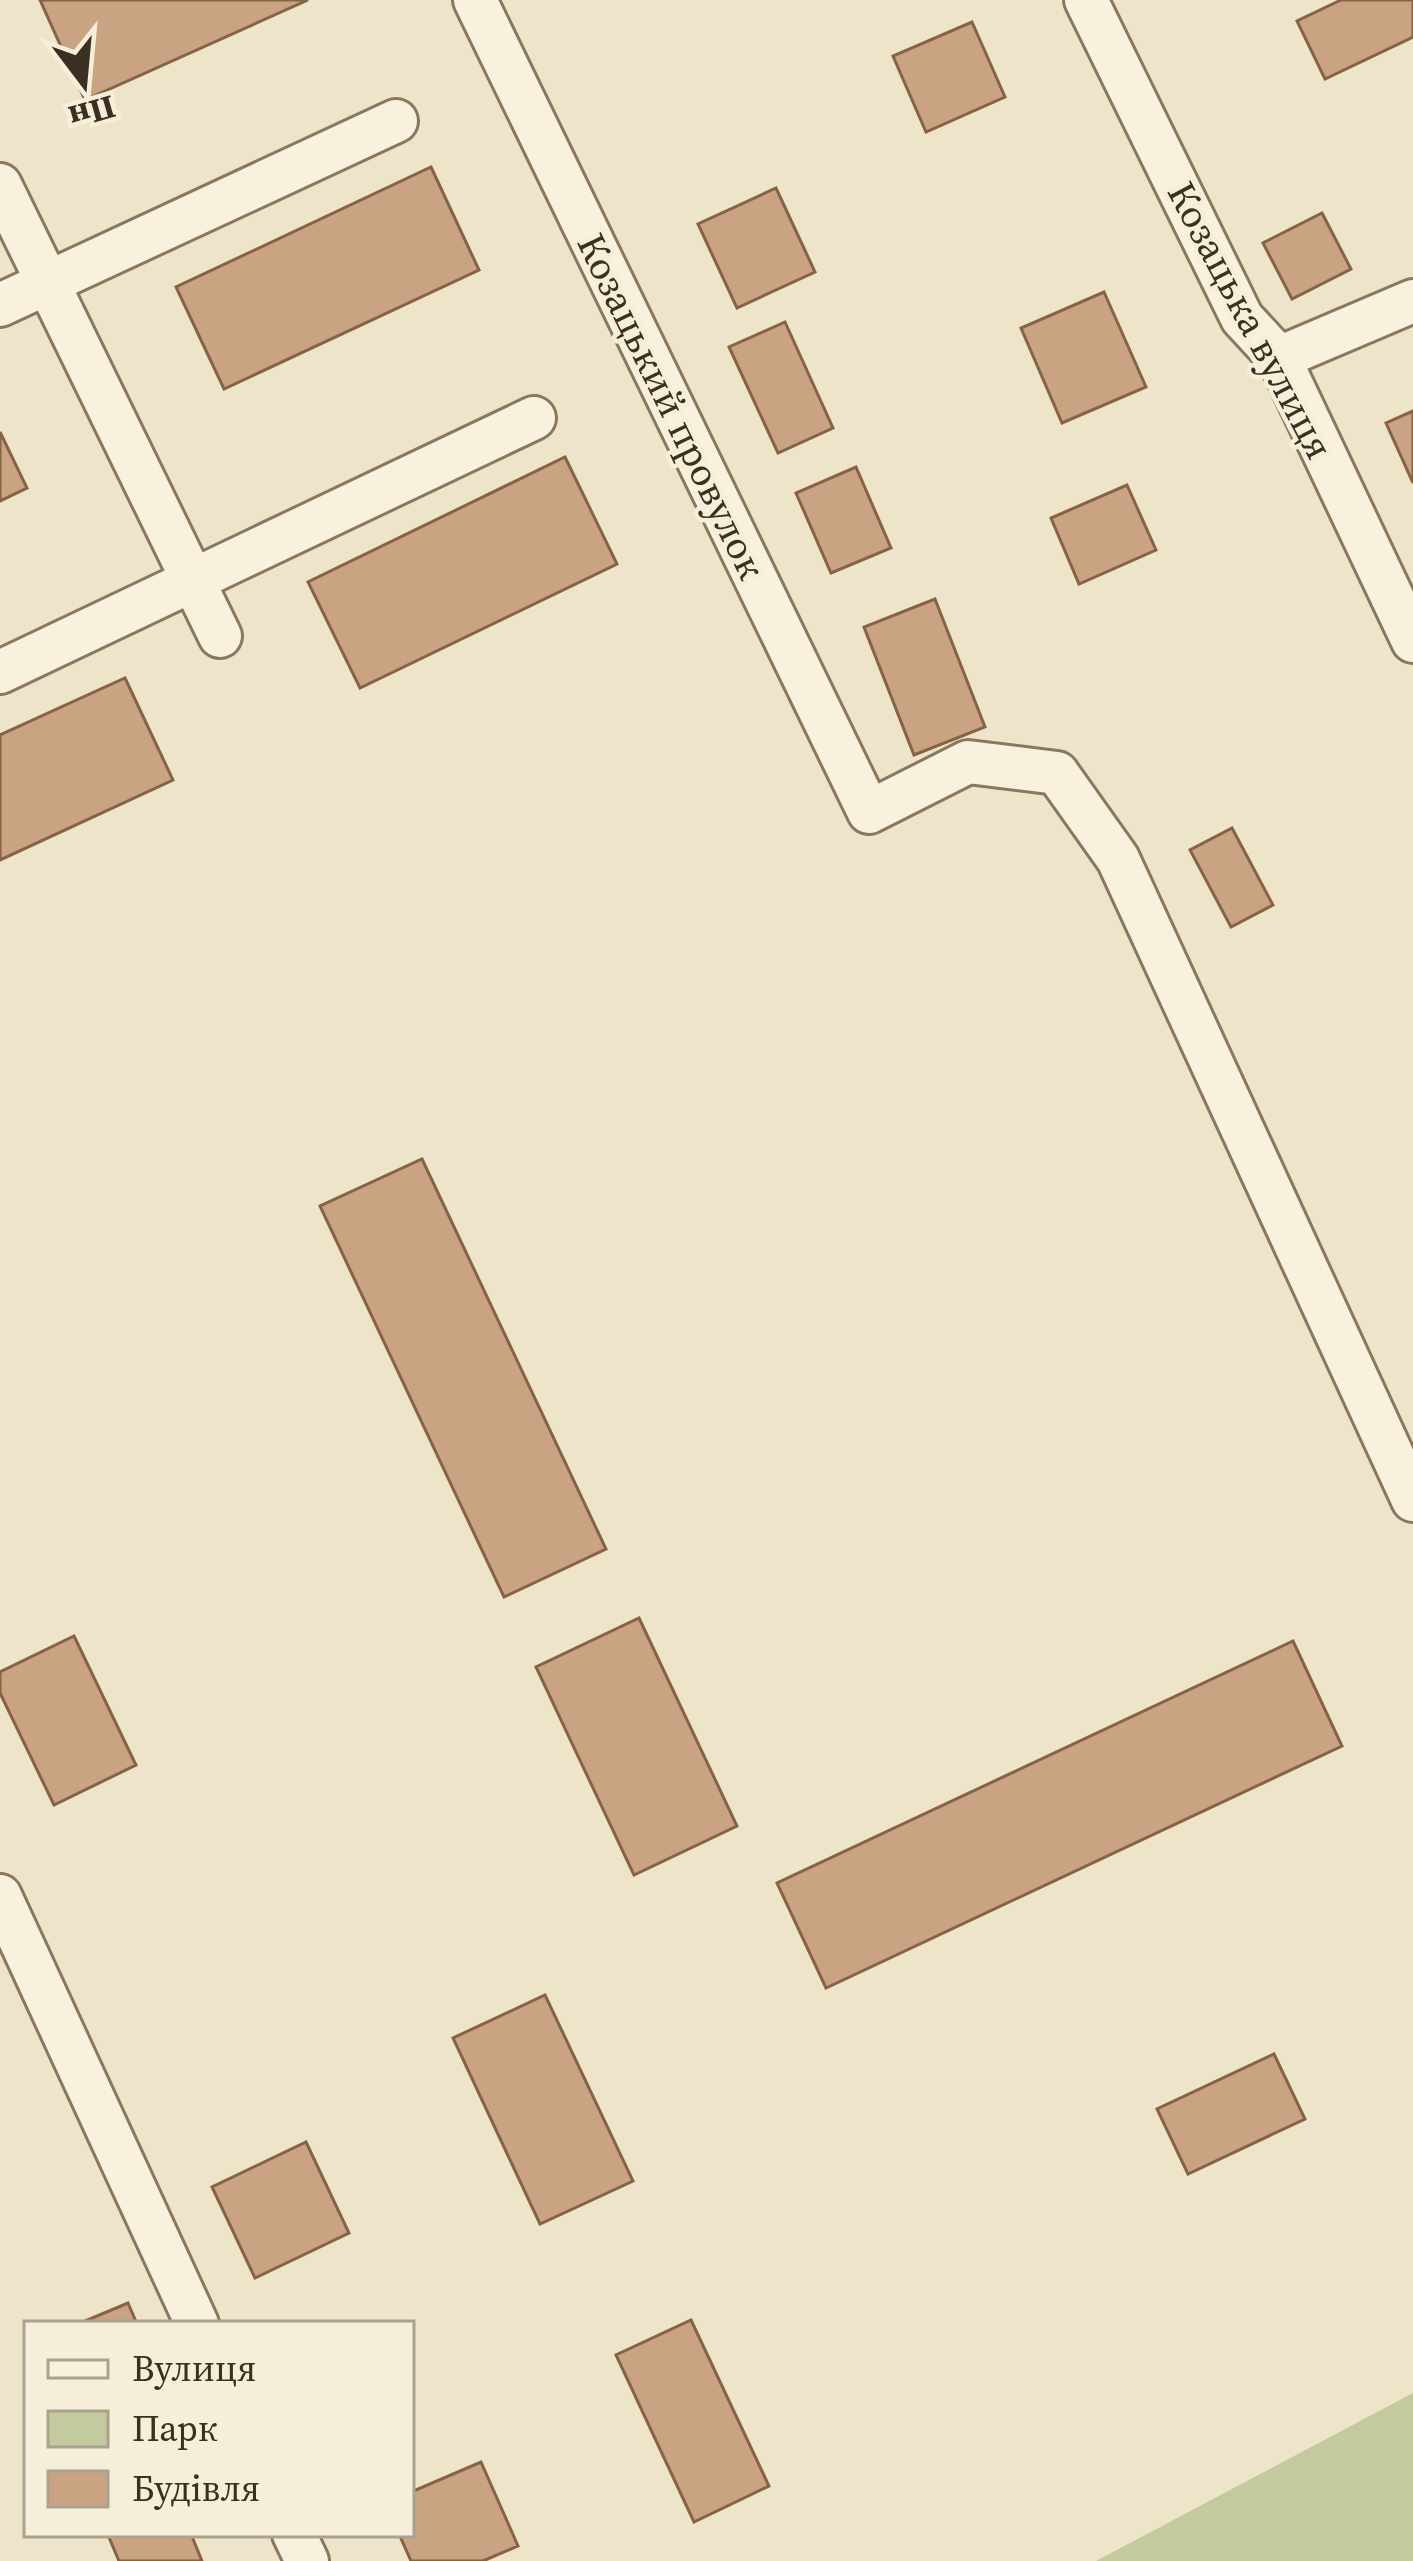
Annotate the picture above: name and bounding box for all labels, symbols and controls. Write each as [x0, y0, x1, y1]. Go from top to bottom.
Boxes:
north arrow [24, 24, 144, 144]
text: Пн [64, 84, 121, 140]
street label: Козацька вулиця [1155, 172, 1346, 468]
street label: Козацький провулок [565, 225, 779, 588]
legend [24, 2321, 414, 2537]
text: Вулиця [132, 2344, 256, 2393]
text: Парк [132, 2404, 218, 2453]
text: Будівля [132, 2464, 260, 2513]

